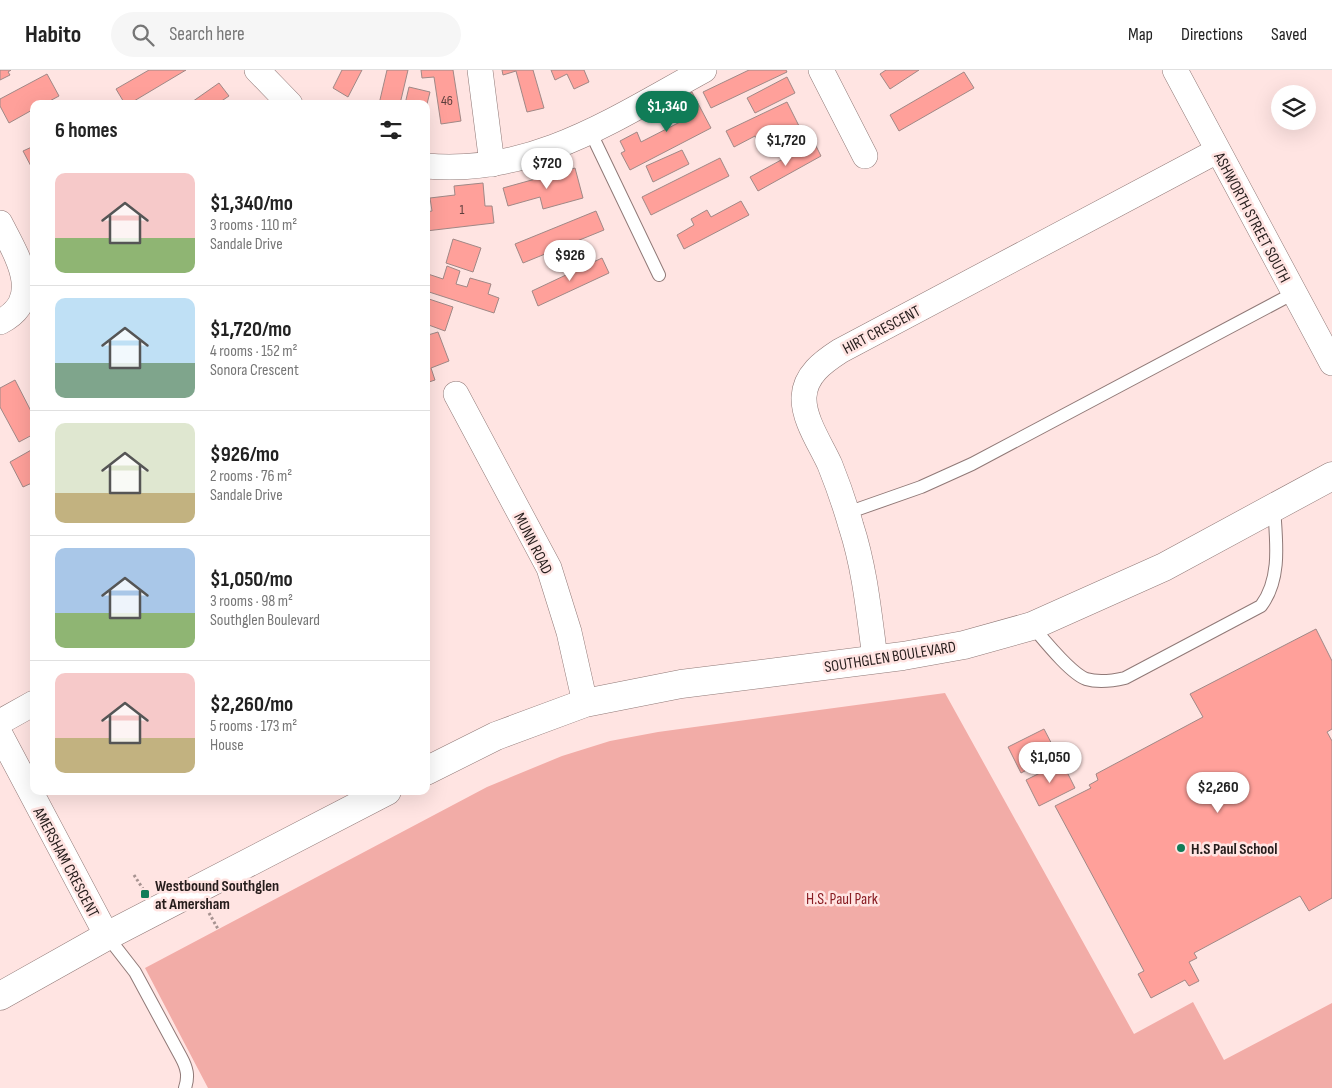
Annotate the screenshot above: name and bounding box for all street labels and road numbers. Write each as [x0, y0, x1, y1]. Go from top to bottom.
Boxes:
street label: ASHWORTH STREET SOUTH [1209, 149, 1294, 286]
street label: HIRT CRESCENT [840, 302, 924, 359]
street label: MUNN ROAD [509, 510, 556, 578]
street label: SOUTHGLEN BOULEVARD [823, 638, 957, 677]
street label: AMERSHAM CRESCENT [28, 804, 103, 921]

